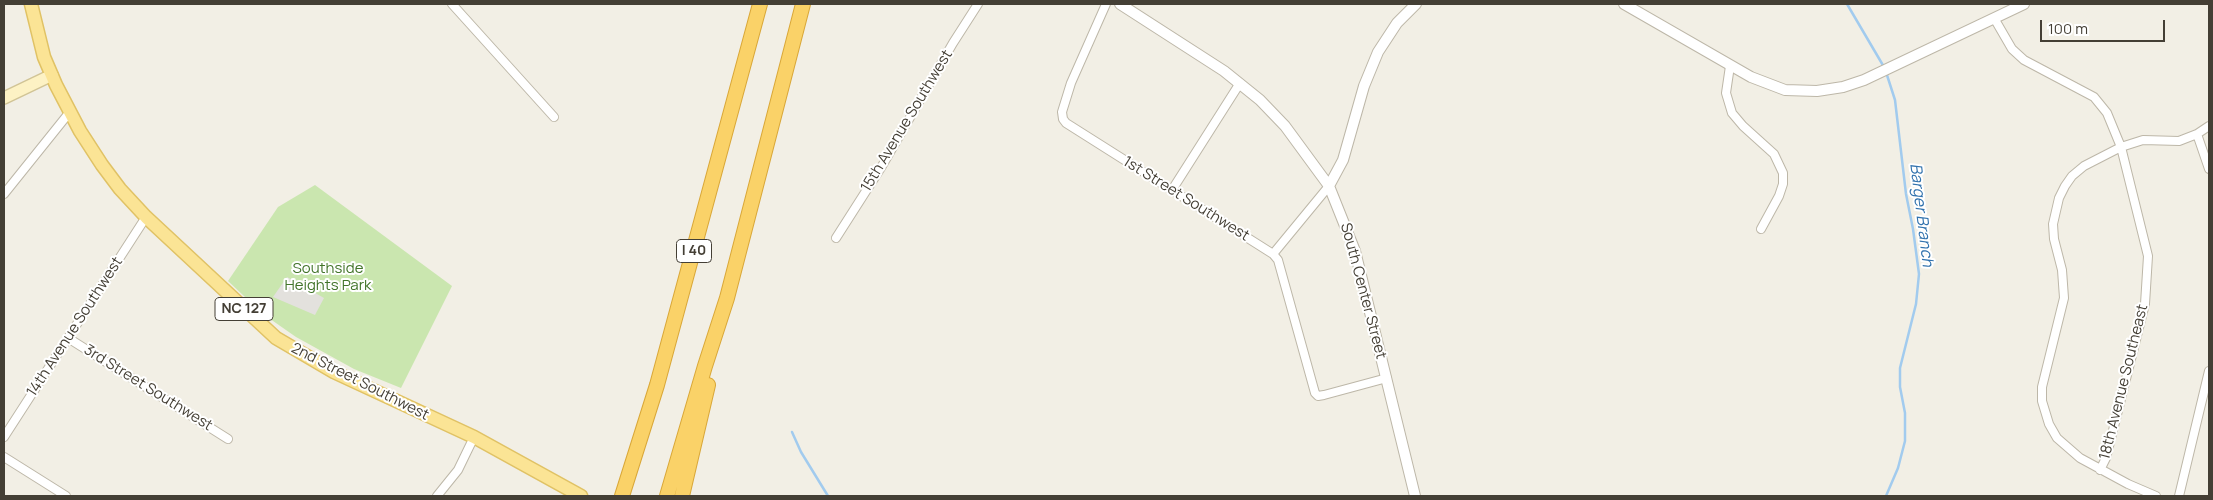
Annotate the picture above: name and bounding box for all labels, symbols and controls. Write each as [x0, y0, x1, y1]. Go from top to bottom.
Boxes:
scale bar [2043, 10, 2168, 42]
text: 100 m [2048, 18, 2088, 39]
street label: 15th Avenue Southwest [857, 47, 957, 195]
street label: 1st Street Southwest [1119, 153, 1253, 245]
water label: Barger Branch [1905, 162, 1937, 268]
street label: South Center Street [1336, 221, 1390, 361]
road number: I 40 [676, 240, 712, 262]
street label: 14th Avenue Southwest [23, 254, 127, 400]
park label: Southside Heights Park [284, 260, 372, 295]
road number: NC 127 [215, 298, 273, 320]
street label: 18th Avenue Southeast [2096, 302, 2152, 462]
street label: 2nd Street Southwest [288, 339, 432, 425]
street label: 3rd Street Southwest [80, 341, 216, 435]

